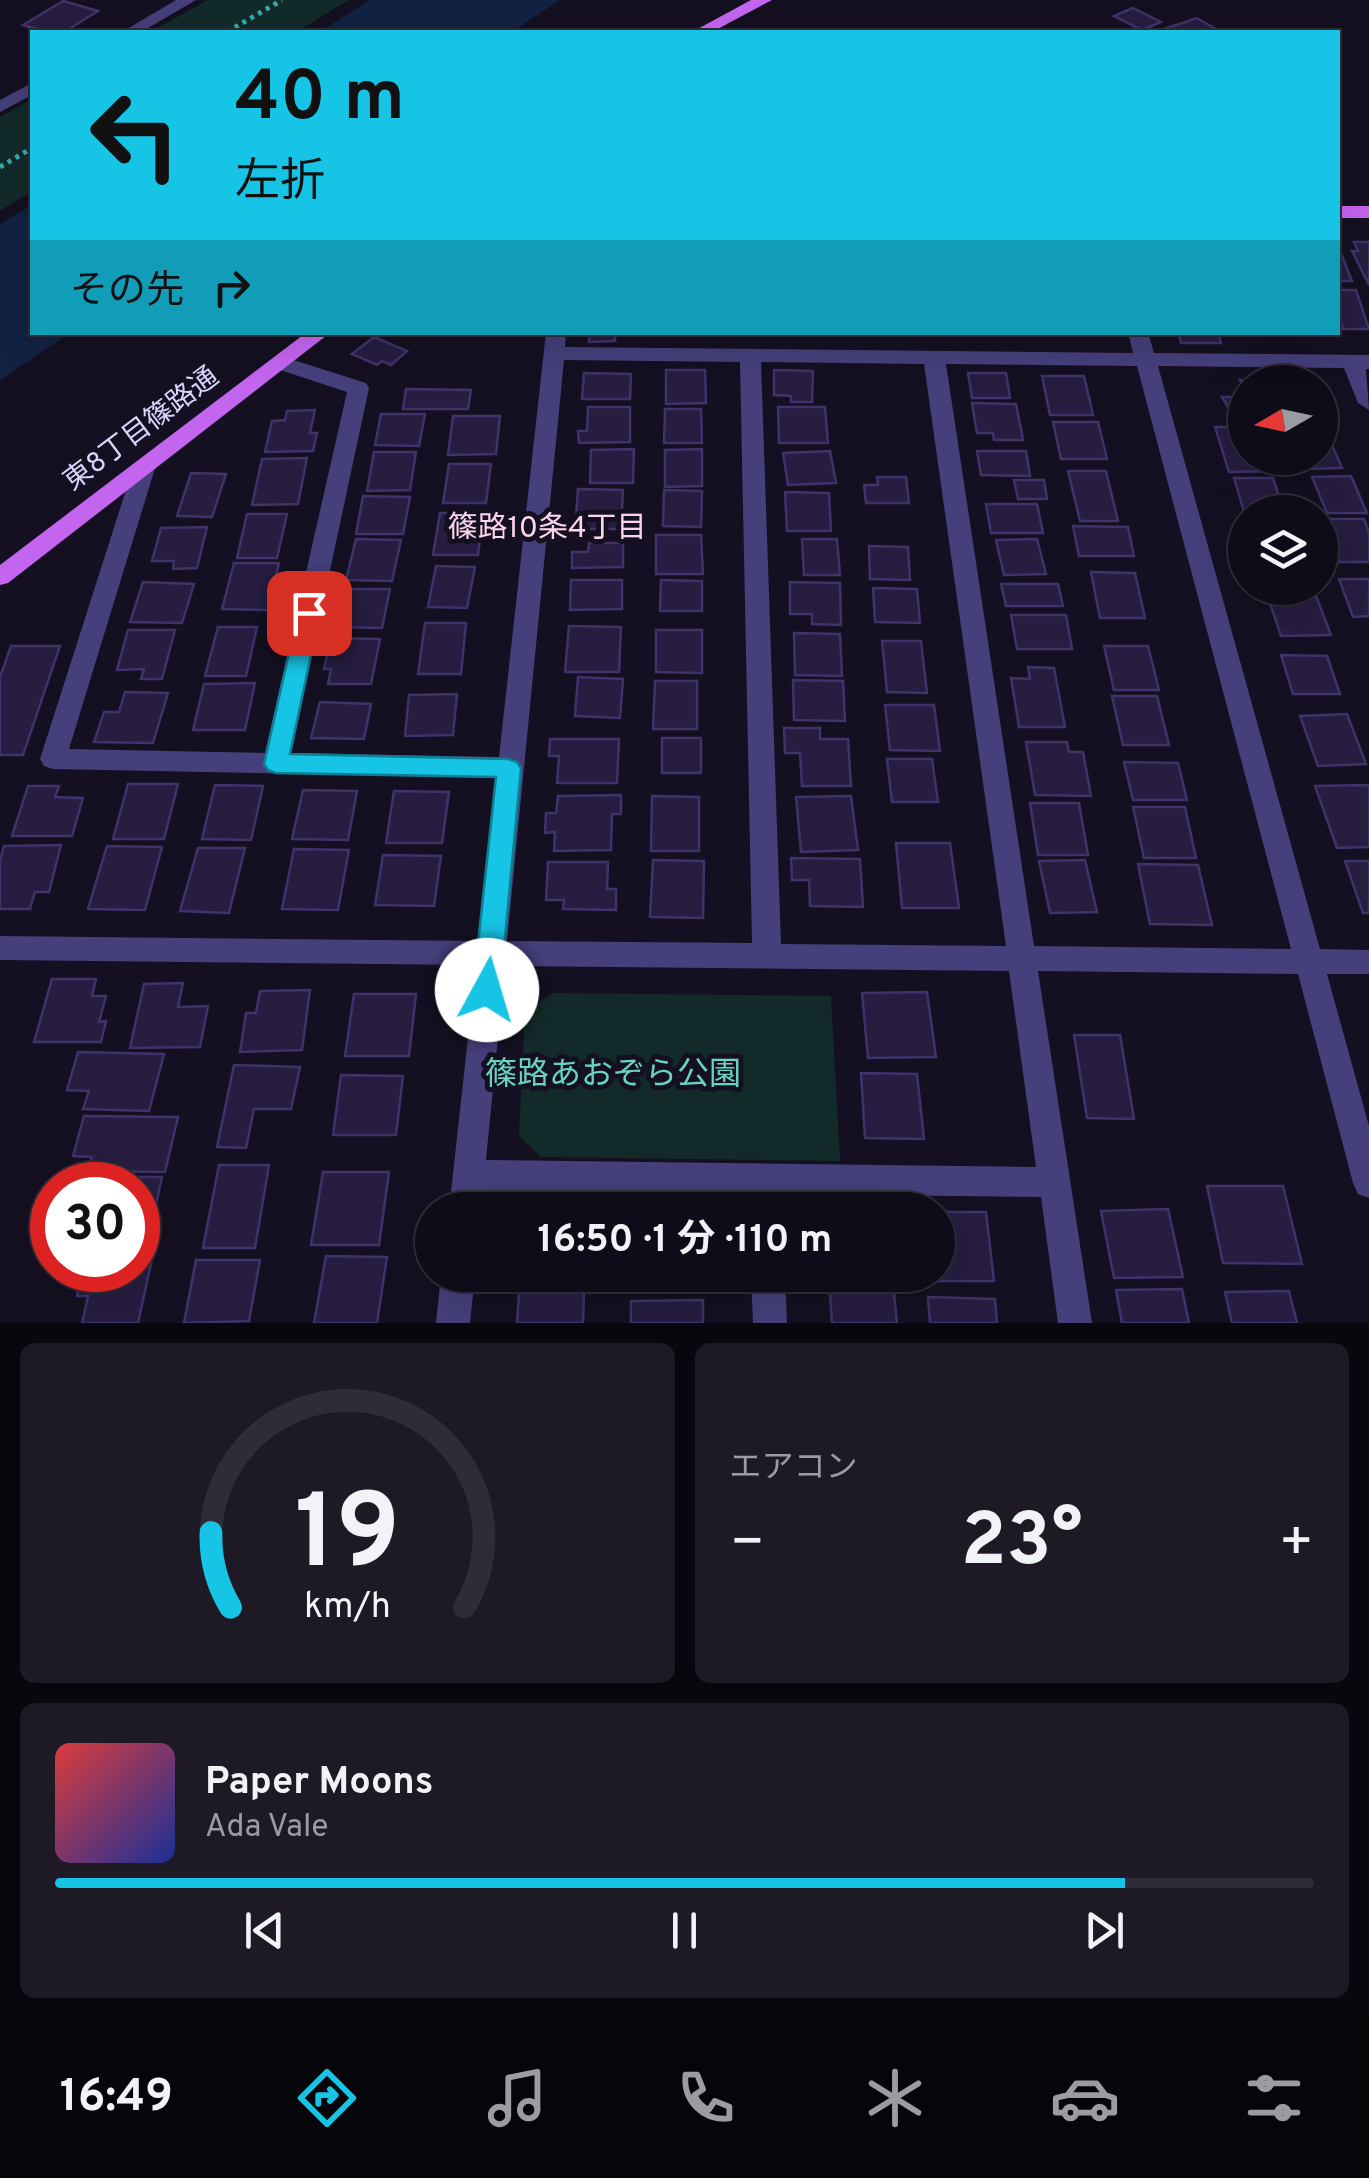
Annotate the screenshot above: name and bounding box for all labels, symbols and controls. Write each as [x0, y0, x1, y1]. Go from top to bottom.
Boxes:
text: 40 m [235, 56, 405, 145]
icon: left [70, 70, 200, 200]
text: 左折 [235, 155, 325, 212]
icon: right [204, 260, 259, 315]
text: その先 [70, 268, 184, 317]
street label: 東8丁目篠路通 [57, 360, 227, 500]
north arrow [1228, 365, 1338, 475]
map controls [1228, 365, 1338, 605]
button: layers [1228, 495, 1338, 605]
district label: 篠路10条4丁目 [447, 511, 647, 548]
pin [267, 571, 352, 656]
icon: arrive [282, 586, 337, 641]
position arrow [435, 938, 539, 1042]
park label: 篠路あおぞら公園 [485, 1056, 741, 1096]
speed limit sign: 30 [30, 1162, 160, 1292]
text: 16:50 · 1 分 · 110 m [538, 1217, 832, 1266]
text: エアコン [730, 1449, 858, 1489]
text: 19 [294, 1473, 400, 1605]
text: 23° [961, 1497, 1083, 1592]
text: − [730, 1510, 765, 1580]
text: + [1279, 1510, 1314, 1580]
text: km/h [304, 1585, 391, 1631]
text: Paper Moons [205, 1759, 434, 1808]
text: Ada Vale [205, 1808, 329, 1848]
icon: previous [237, 1903, 292, 1958]
icon: pause [657, 1903, 712, 1958]
icon: next [1077, 1903, 1132, 1958]
icon: directions [292, 2063, 362, 2133]
icon: music [482, 2063, 552, 2133]
icon: phone [671, 2063, 741, 2133]
icon: climate [860, 2063, 930, 2133]
icon: car [1050, 2063, 1120, 2133]
icon: filters [1239, 2063, 1309, 2133]
text: 16:49 [60, 2070, 173, 2127]

